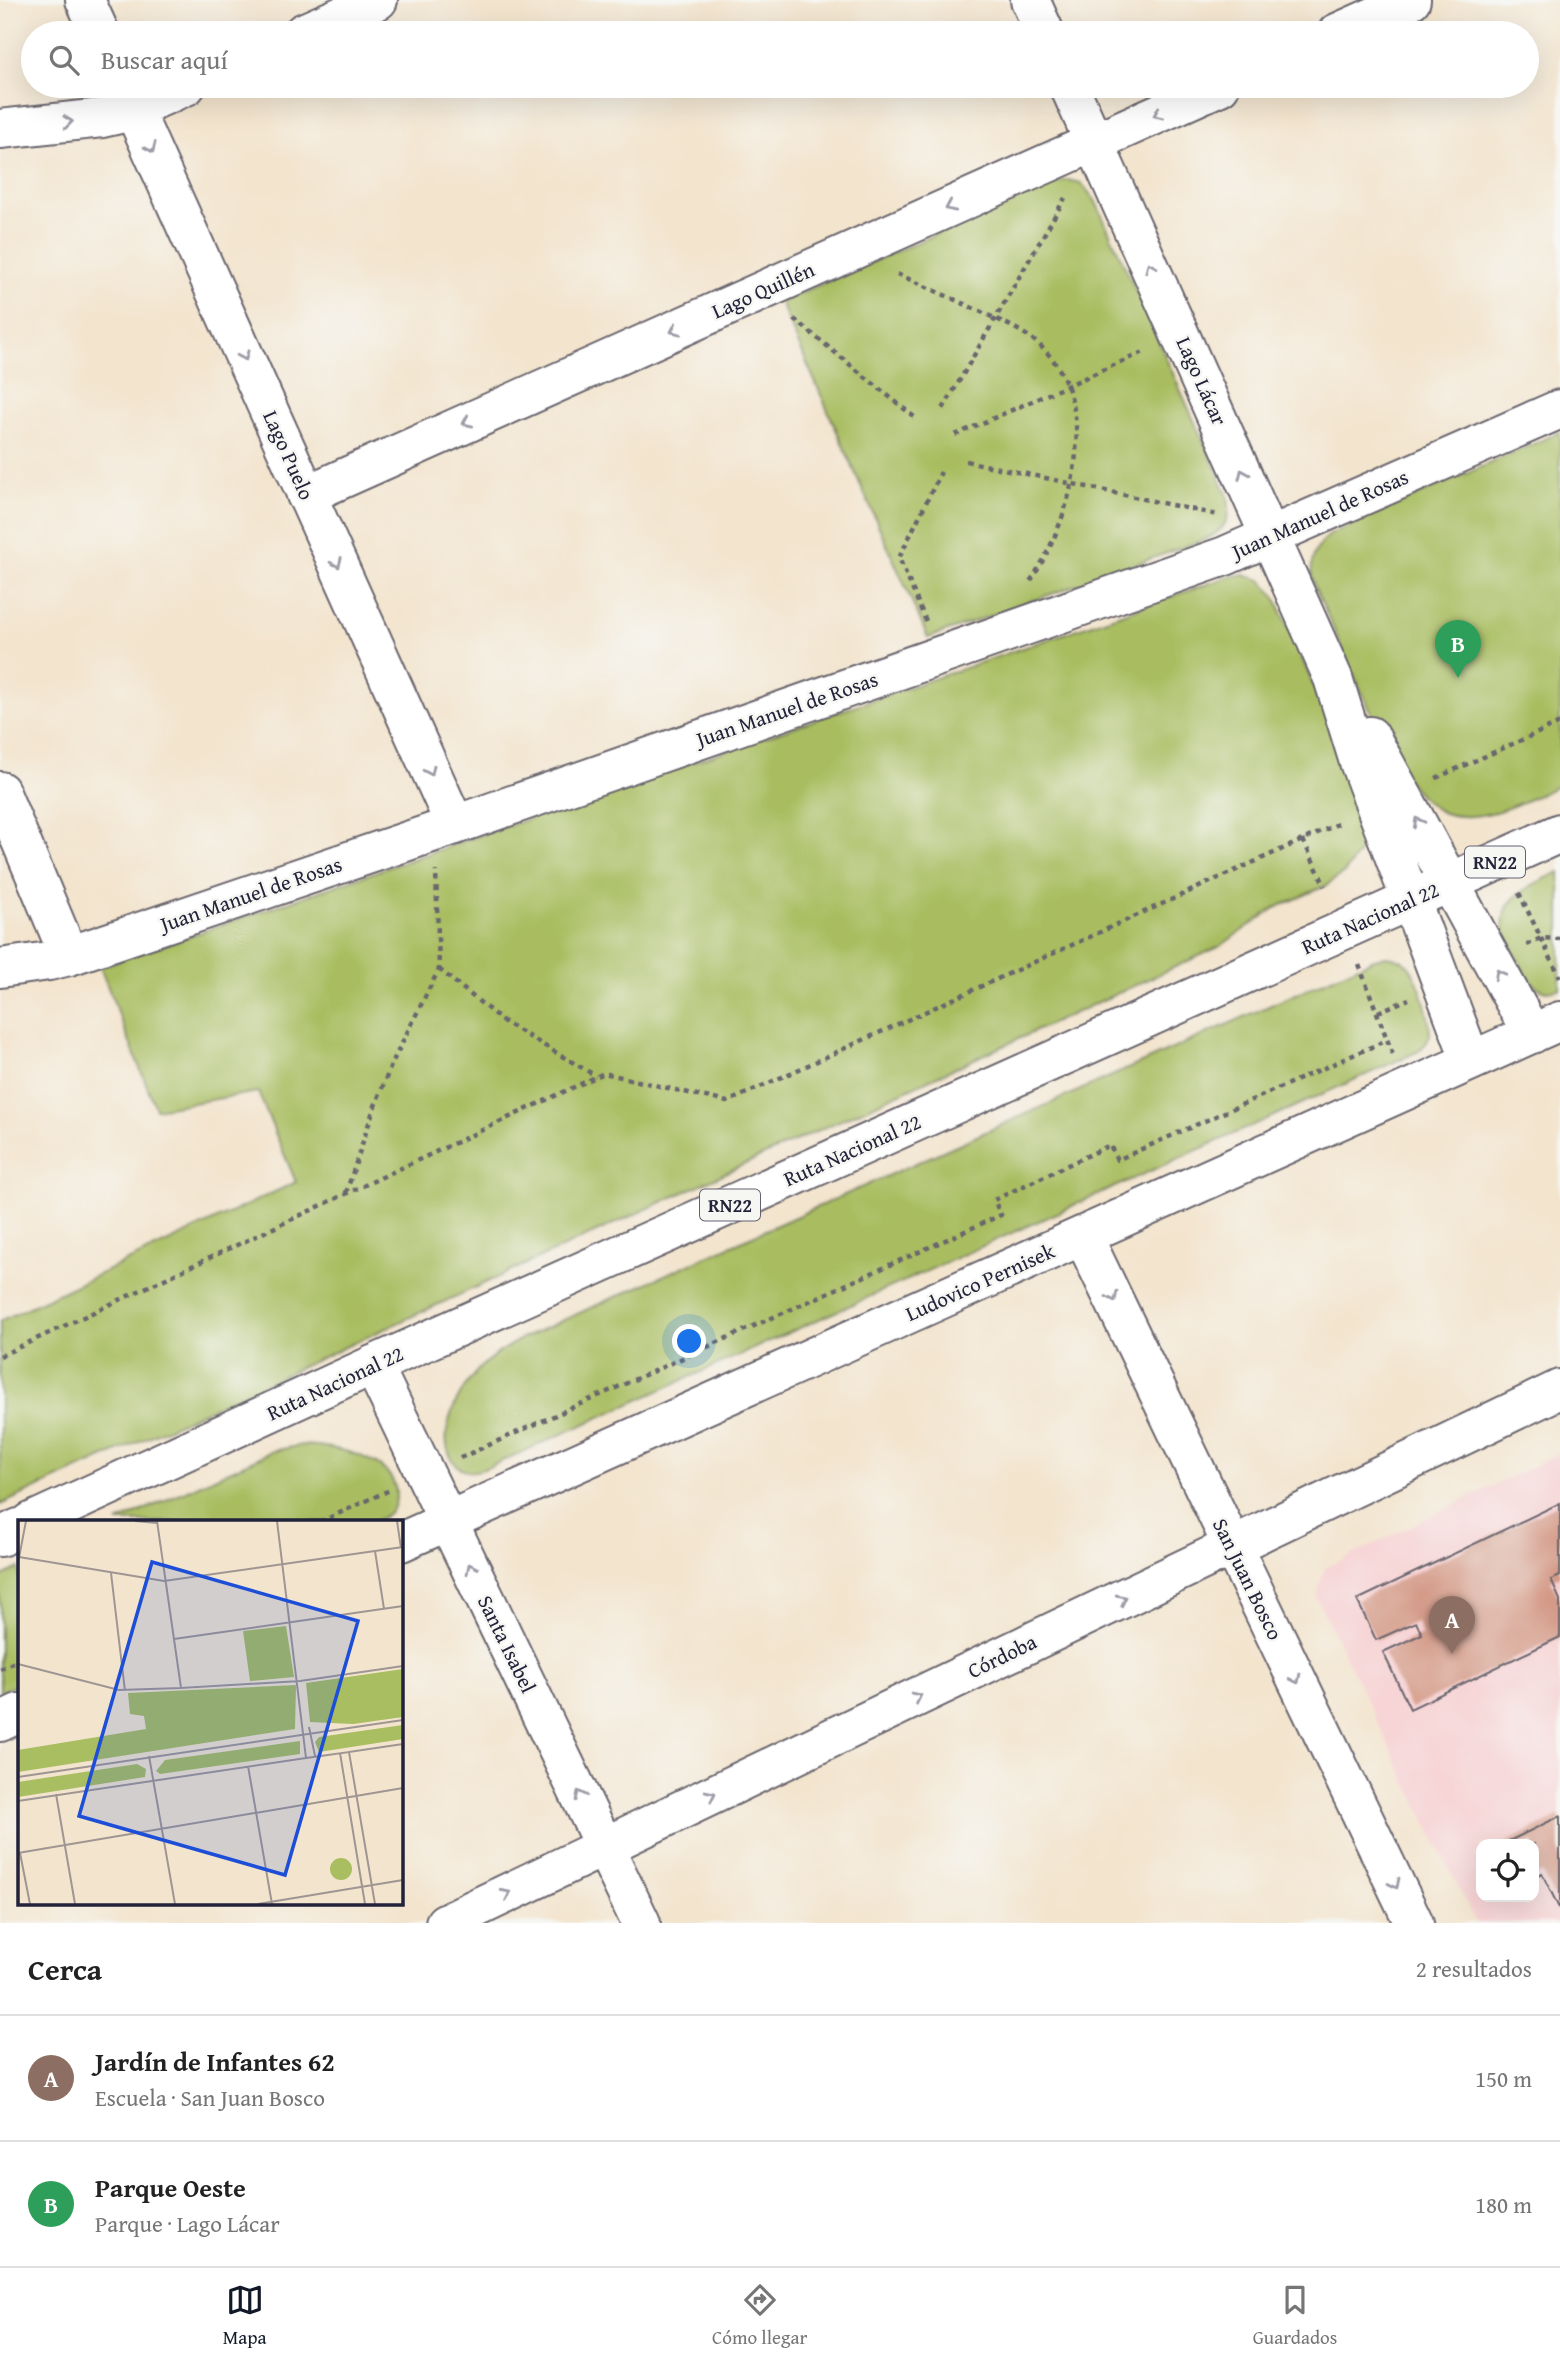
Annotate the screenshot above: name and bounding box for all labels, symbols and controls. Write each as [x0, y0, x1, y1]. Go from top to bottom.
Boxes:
search box [21, 21, 1539, 98]
text: Buscar aquí [101, 40, 228, 79]
icon: search [45, 41, 83, 79]
one-way arrow [1152, 106, 1165, 120]
one-way arrow [62, 114, 74, 129]
one-way arrow [143, 141, 157, 153]
one-way arrow [945, 199, 957, 213]
street label: Lago Quillén [707, 254, 819, 326]
one-way arrow [1144, 262, 1158, 274]
one-way arrow [670, 322, 682, 336]
street label: Lago Lácar [1169, 332, 1235, 431]
one-way arrow [236, 348, 250, 361]
street label: Lago Puelo [256, 405, 322, 505]
one-way arrow [462, 414, 475, 428]
street label: Juan Manuel de Rosas [1224, 461, 1413, 568]
one-way arrow [1238, 469, 1252, 481]
one-way arrow [329, 556, 343, 568]
pin: B [1435, 620, 1481, 678]
street label: Juan Manuel de Rosas [689, 663, 882, 756]
one-way arrow [422, 764, 436, 776]
one-way arrow [1412, 817, 1426, 829]
road number: RN22 [1465, 846, 1525, 877]
street label: Juan Manuel de Rosas [153, 848, 346, 941]
street label: Ruta Nacional 22 [1296, 874, 1444, 962]
one-way arrow [1494, 969, 1508, 981]
street label: Ruta Nacional 22 [778, 1106, 926, 1194]
road number: RN22 [700, 1190, 760, 1220]
street label: Ludovico Pernisek [900, 1235, 1060, 1329]
one-way arrow [1104, 1290, 1118, 1302]
your location [672, 1324, 706, 1358]
street label: Ruta Nacional 22 [262, 1338, 408, 1428]
street label: San Juan Bosco [1205, 1513, 1291, 1645]
inset map [18, 1520, 402, 1906]
one-way arrow [465, 1563, 479, 1575]
street label: Santa Isabel [470, 1590, 544, 1698]
one-way arrow [1115, 1593, 1127, 1607]
pin: A [1429, 1596, 1475, 1654]
street label: Córdoba [962, 1626, 1042, 1686]
one-way arrow [1288, 1672, 1302, 1684]
one-way arrow [910, 1691, 922, 1705]
one-way arrow [574, 1790, 588, 1802]
one-way arrow [704, 1790, 716, 1804]
map controls [1476, 1839, 1539, 1902]
button: locate [1476, 1839, 1539, 1902]
one-way arrow [1387, 1877, 1401, 1889]
one-way arrow [499, 1888, 511, 1902]
text: Cerca [28, 1947, 102, 1991]
text: 2 resultados [1416, 1952, 1532, 1985]
text: Jardín de Infantes 62 [95, 2042, 335, 2081]
text: A [44, 2062, 58, 2095]
text: 150 m [1475, 2062, 1532, 2095]
text: Escuela · San Juan Bosco [95, 2081, 325, 2114]
text: Parque Oeste [95, 2168, 246, 2207]
text: B [44, 2188, 58, 2221]
text: 180 m [1475, 2188, 1532, 2221]
text: Parque · Lago Lácar [95, 2207, 280, 2240]
tab: Mapa [223, 2281, 267, 2351]
tab: Cómo llegar [712, 2281, 807, 2351]
tab: Guardados [1253, 2281, 1337, 2351]

